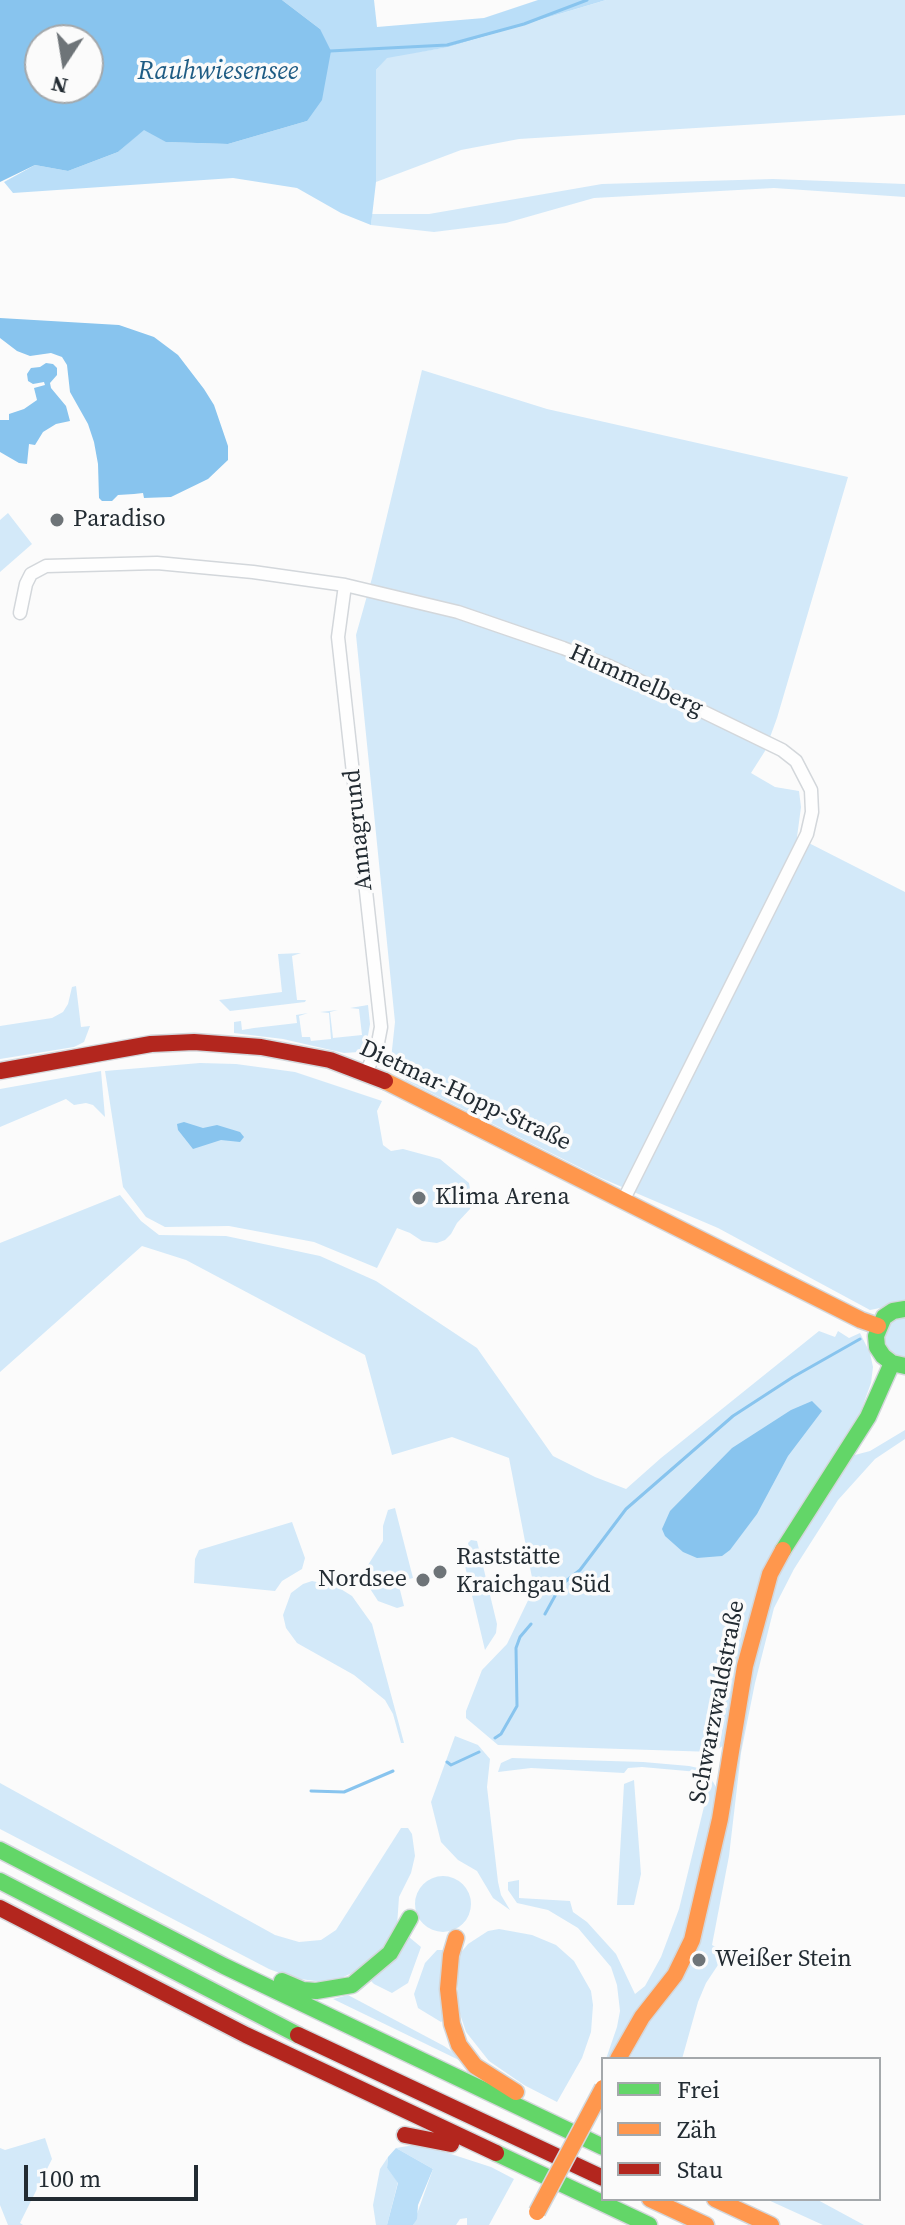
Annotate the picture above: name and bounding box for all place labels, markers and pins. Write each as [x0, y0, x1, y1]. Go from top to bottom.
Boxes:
place label: Paradiso [73, 506, 166, 534]
marker: Paradiso [48, 511, 66, 529]
place label: Klima Arena [435, 1184, 570, 1212]
marker: Klima Arena [410, 1189, 428, 1207]
place label: Raststätte Kraichgau Süd [456, 1544, 610, 1600]
marker: Raststätte Kraichgau Süd [431, 1563, 449, 1581]
place label: Nordsee [318, 1566, 407, 1594]
marker: Nordsee [414, 1571, 432, 1589]
place label: Weißer Stein [715, 1946, 852, 1974]
marker: Weißer Stein [690, 1951, 708, 1969]

